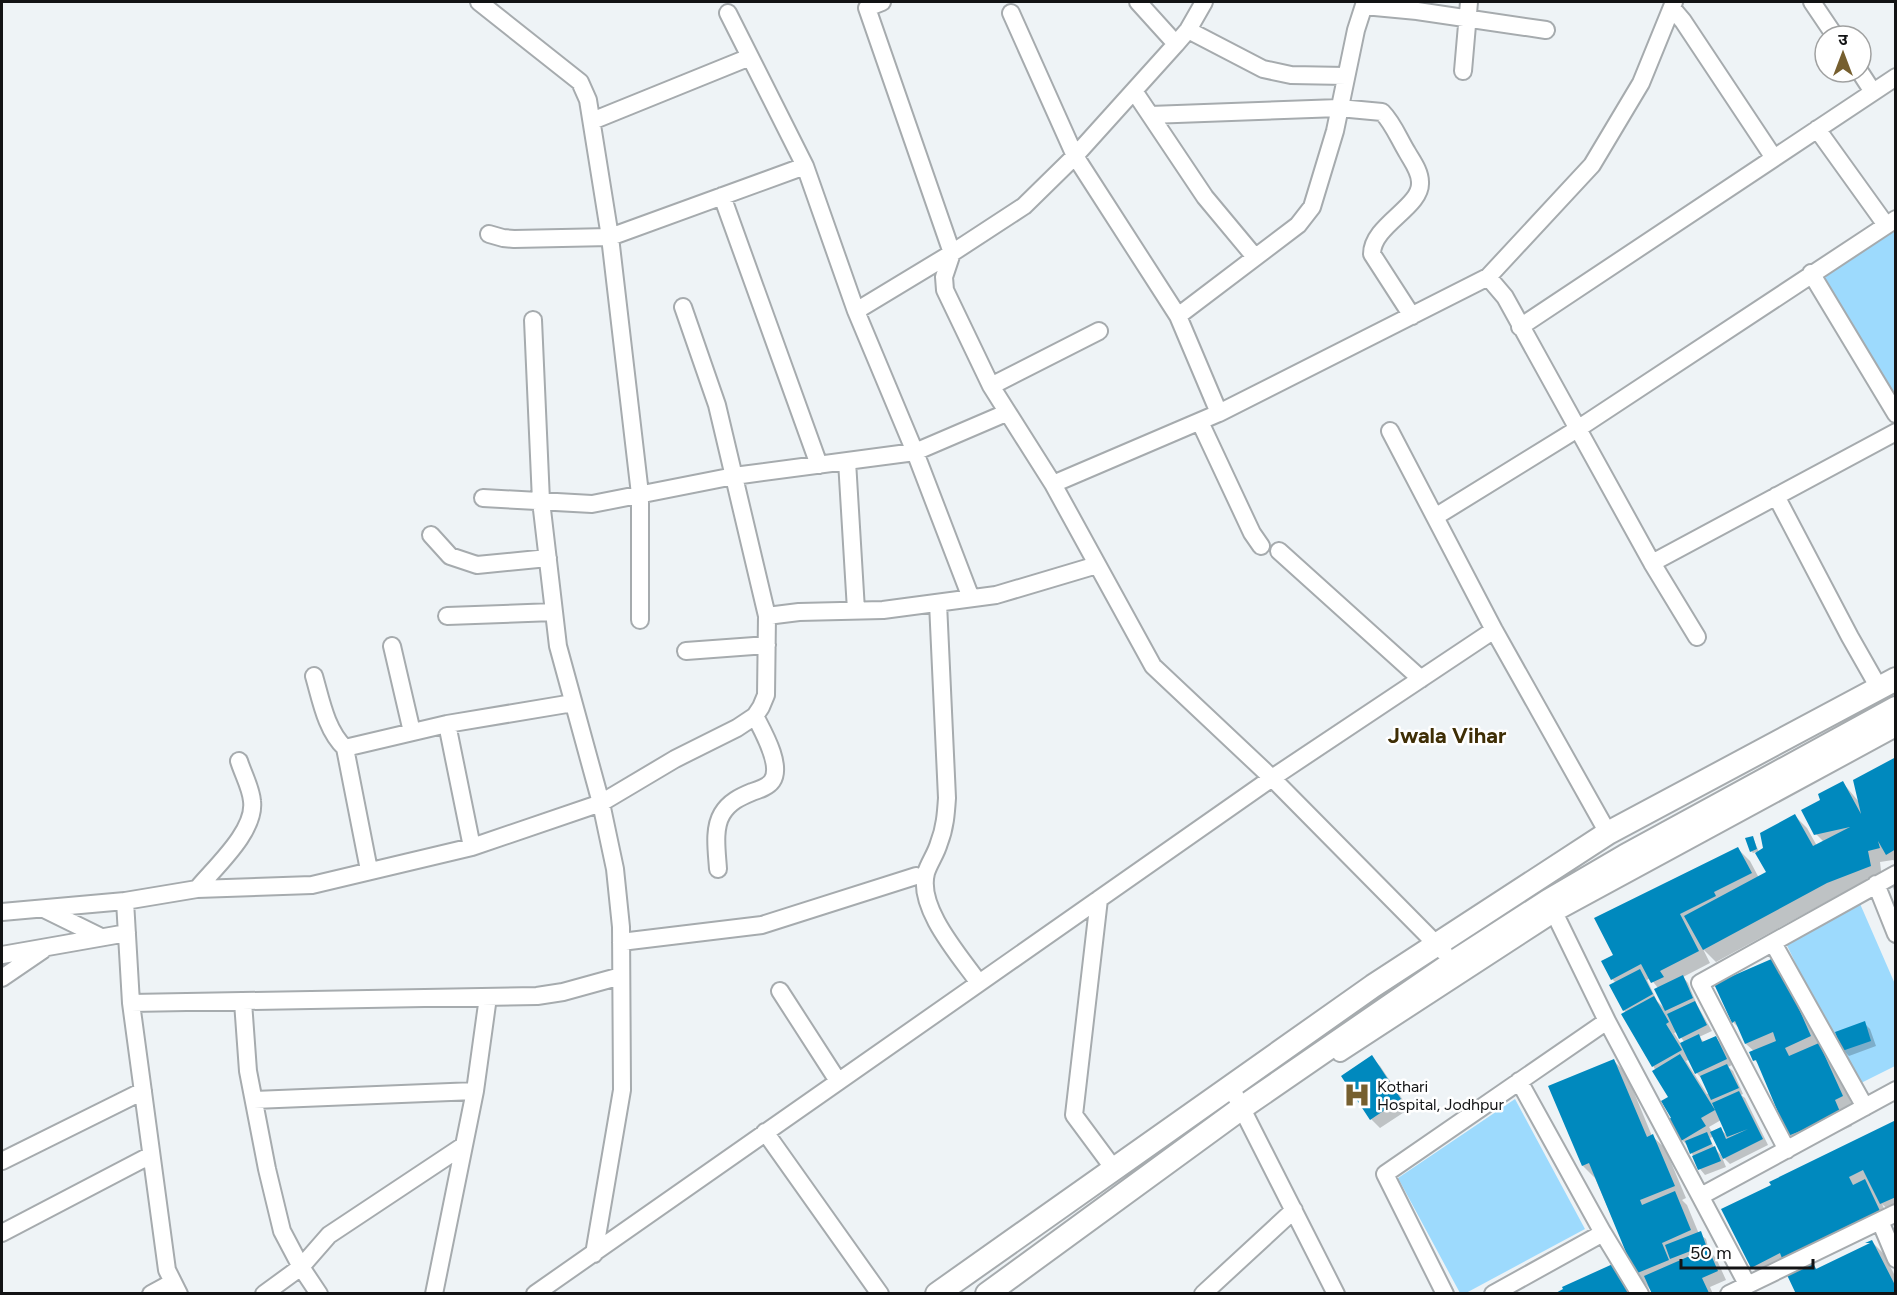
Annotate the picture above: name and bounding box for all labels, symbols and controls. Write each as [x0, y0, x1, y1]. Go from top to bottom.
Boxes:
north arrow [1813, 24, 1873, 84]
text: उ [1838, 30, 1848, 49]
district label: Jwala Vihar [1388, 722, 1507, 749]
place label: Kothari Hospital, Jodhpur [1377, 1077, 1504, 1114]
hospital icon: Kothari Hospital, Jodhpur [1342, 1080, 1372, 1110]
scale bar [1681, 1232, 1813, 1270]
text: 50 m [1690, 1242, 1732, 1264]

